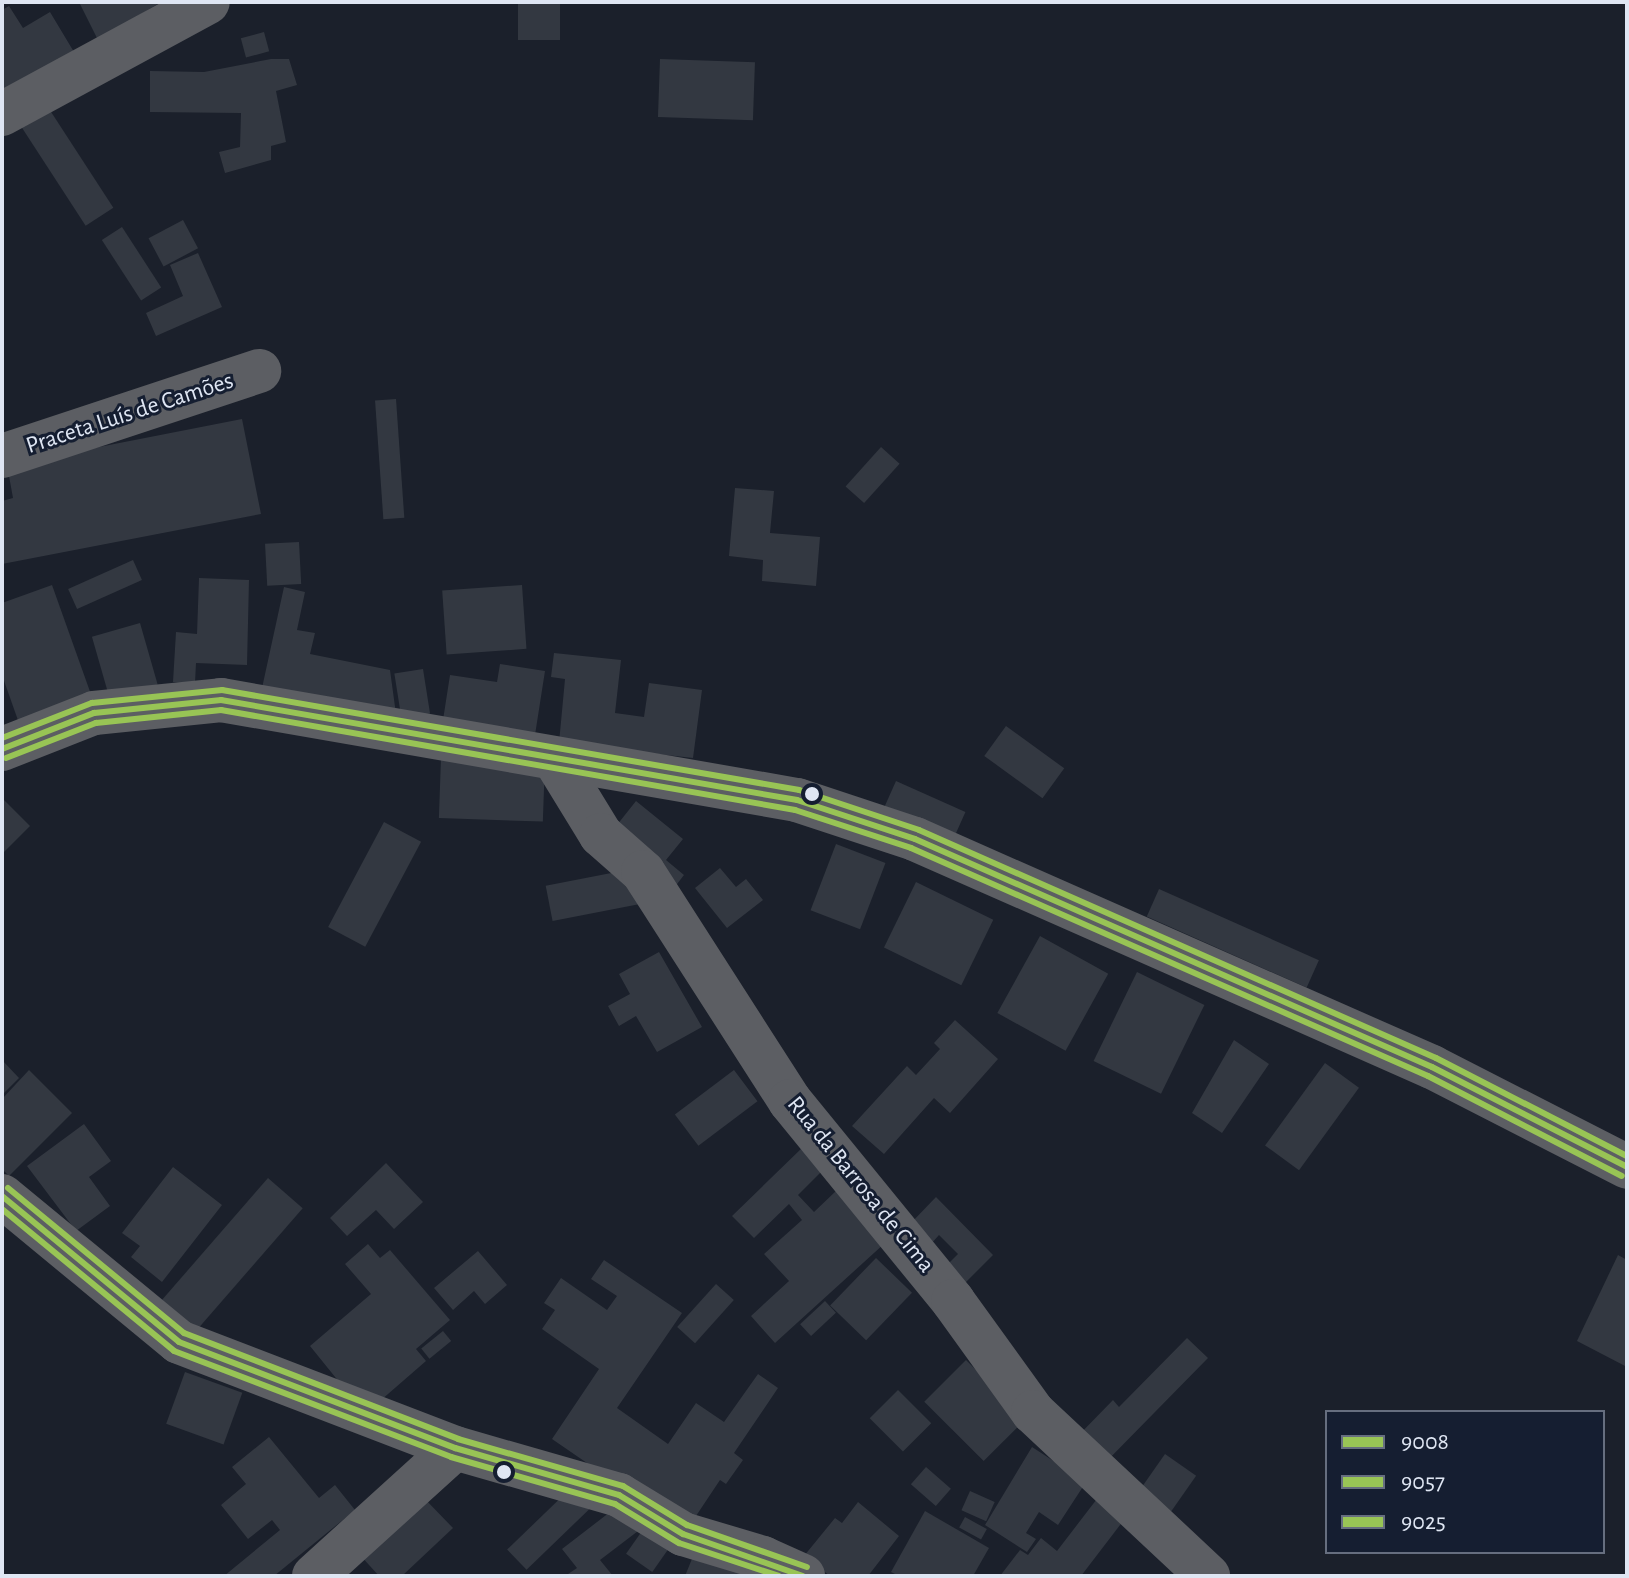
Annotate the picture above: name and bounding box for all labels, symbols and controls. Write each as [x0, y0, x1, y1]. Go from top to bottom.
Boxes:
street label: Praceta Luís de Camões [23, 367, 237, 461]
unlabelled marker [804, 786, 820, 802]
street label: Rua da Barrosa de Cima [780, 1091, 940, 1279]
legend [1325, 1410, 1605, 1554]
text: 9008 [1401, 1430, 1449, 1454]
unlabelled marker [496, 1464, 512, 1480]
text: 9057 [1401, 1470, 1445, 1494]
text: 9025 [1401, 1510, 1446, 1534]

